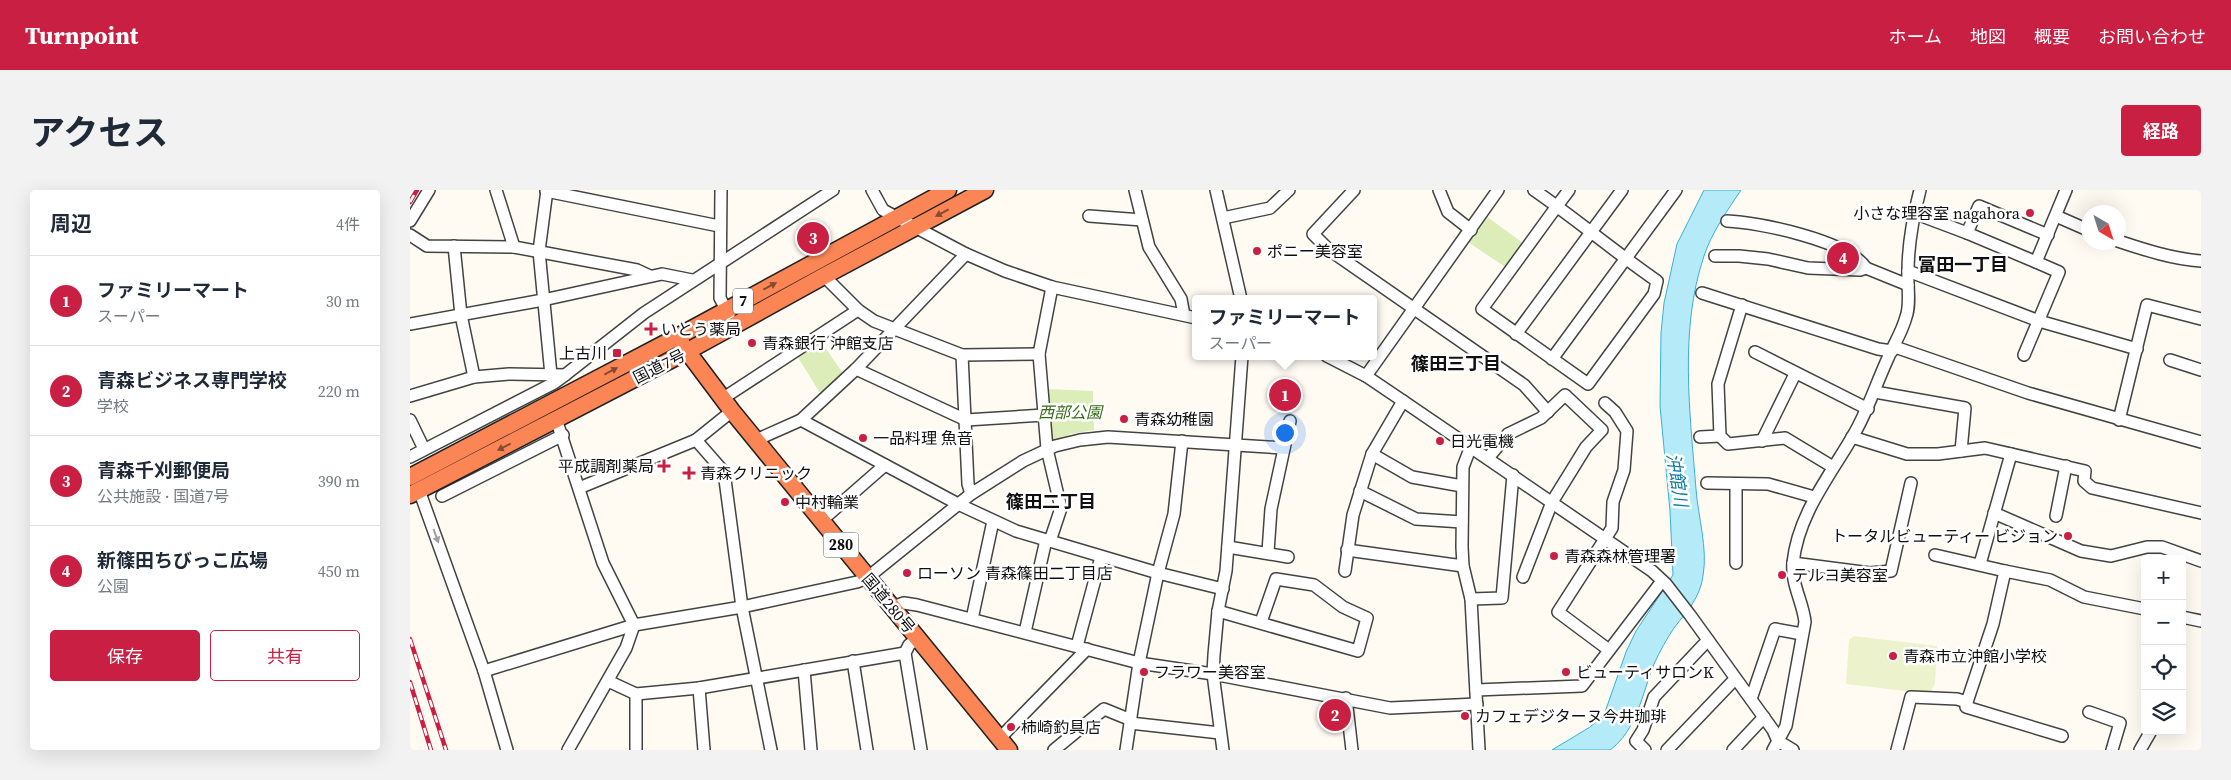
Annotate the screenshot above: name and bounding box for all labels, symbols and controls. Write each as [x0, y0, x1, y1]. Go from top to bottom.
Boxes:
text: Turnpoint [25, 19, 138, 52]
text: ホーム [1889, 24, 1942, 49]
text: 地図 [1970, 24, 2006, 49]
text: 概要 [2034, 24, 2070, 49]
text: お問い合わせ [2098, 24, 2206, 49]
button: 経路 [2121, 105, 2201, 156]
text: アクセス [30, 109, 168, 157]
place label: 小さな理容室 nagahora [1853, 202, 2021, 224]
north arrow [2081, 205, 2126, 250]
marker: 小さな理容室 nagahora [2024, 207, 2036, 219]
text: 周辺 [50, 209, 92, 238]
one-way arrow [935, 209, 949, 217]
text: 4件 [336, 213, 360, 235]
pin: 3 [797, 219, 829, 257]
pin: 4 [1827, 239, 1859, 277]
place label: ポニー美容室 [1267, 240, 1363, 262]
marker: ポニー美容室 [1251, 245, 1263, 257]
district label: 富田一丁目 [1918, 252, 2008, 277]
text: ファミリーマート [97, 277, 249, 303]
one-way arrow [763, 282, 778, 290]
road number: 7 [733, 288, 753, 314]
text: 1 [62, 290, 70, 312]
text: 30 m [326, 290, 360, 312]
popup [1192, 295, 1377, 360]
text: ファミリーマート [1208, 304, 1361, 330]
text: スーパー [97, 305, 161, 327]
place label: いとう薬局 [661, 318, 741, 340]
marker: いとう薬局 [645, 323, 657, 335]
place label: 青森銀行 沖館支店 [762, 332, 894, 354]
text: スーパー [1208, 332, 1272, 354]
marker: 青森銀行 沖館支店 [746, 337, 758, 349]
place label: 上古川 [559, 342, 607, 364]
street label: 国道7号 [629, 343, 689, 389]
marker: 上古川 [611, 347, 623, 359]
district label: 篠田三丁目 [1411, 351, 1501, 376]
text: 青森ビジネス専門学校 [97, 367, 287, 393]
one-way arrow [604, 367, 619, 375]
pin: 1 [1269, 376, 1301, 414]
text: 2 [62, 380, 70, 402]
text: 220 m [318, 380, 360, 402]
text: 学校 [97, 395, 129, 417]
park label: 西部公園 [1038, 401, 1104, 423]
place label: 青森幼稚園 [1134, 408, 1214, 430]
marker: 青森幼稚園 [1118, 413, 1130, 425]
your location [1272, 420, 1298, 446]
place label: 一品料理 魚音 [873, 427, 973, 449]
place label: 日光電機 [1450, 430, 1514, 452]
marker: 一品料理 魚音 [857, 432, 869, 444]
marker: 日光電機 [1434, 435, 1446, 447]
one-way arrow [496, 443, 511, 451]
water label: 沖館川 [1661, 451, 1694, 511]
place label: 平成調剤薬局 [558, 455, 654, 477]
text: 青森千刈郵便局 [97, 457, 230, 483]
marker: 平成調剤薬局 [658, 460, 670, 472]
place label: 青森クリニック [700, 462, 812, 484]
marker: 青森クリニック [682, 466, 696, 480]
text: 3 [62, 470, 70, 492]
text: 390 m [318, 470, 360, 492]
text: 公共施設 · 国道7号 [97, 485, 229, 507]
district label: 篠田二丁目 [1006, 489, 1096, 514]
place label: 中村輪業 [795, 491, 859, 513]
marker: 中村輪業 [779, 496, 791, 508]
place label: トータルビューティー ビジョン [1831, 525, 2058, 547]
one-way arrow [432, 529, 440, 544]
marker: トータルビューティー ビジョン [2062, 530, 2074, 542]
road number: 280 [824, 532, 858, 558]
place label: 青森森林管理署 [1564, 545, 1676, 567]
text: 新篠田ちびっこ広場 [97, 547, 268, 573]
marker: 青森森林管理署 [1548, 550, 1560, 562]
map controls [2141, 555, 2186, 735]
button: + [2141, 555, 2186, 600]
text: 4 [62, 560, 70, 582]
text: 450 m [318, 560, 360, 582]
place label: ローソン 青森篠田二丁目店 [917, 562, 1113, 584]
place label: テルヨ美容室 [1792, 564, 1888, 586]
marker: ローソン 青森篠田二丁目店 [901, 567, 913, 579]
street label: 国道280号 [857, 568, 921, 638]
marker: テルヨ美容室 [1776, 569, 1788, 581]
text: 公園 [97, 575, 129, 597]
button: − [2141, 600, 2186, 645]
button: 保存 [50, 630, 200, 681]
button: 共有 [210, 630, 360, 681]
place label: 青森市立沖館小学校 [1903, 645, 2047, 667]
button: locate [2141, 645, 2186, 690]
marker: 青森市立沖館小学校 [1887, 650, 1899, 662]
place label: フラワー美容室 [1154, 661, 1266, 683]
place label: ビューティサロンK [1576, 661, 1714, 683]
marker: フラワー美容室 [1138, 666, 1150, 678]
marker: ビューティサロンK [1560, 666, 1572, 678]
button: layers [2141, 690, 2186, 735]
pin: 2 [1319, 696, 1351, 734]
place label: カフェデジターヌ今井珈琲 [1475, 705, 1667, 727]
marker: カフェデジターヌ今井珈琲 [1459, 710, 1471, 722]
place label: 柿崎釣具店 [1021, 716, 1101, 738]
marker: 柿崎釣具店 [1005, 721, 1017, 733]

